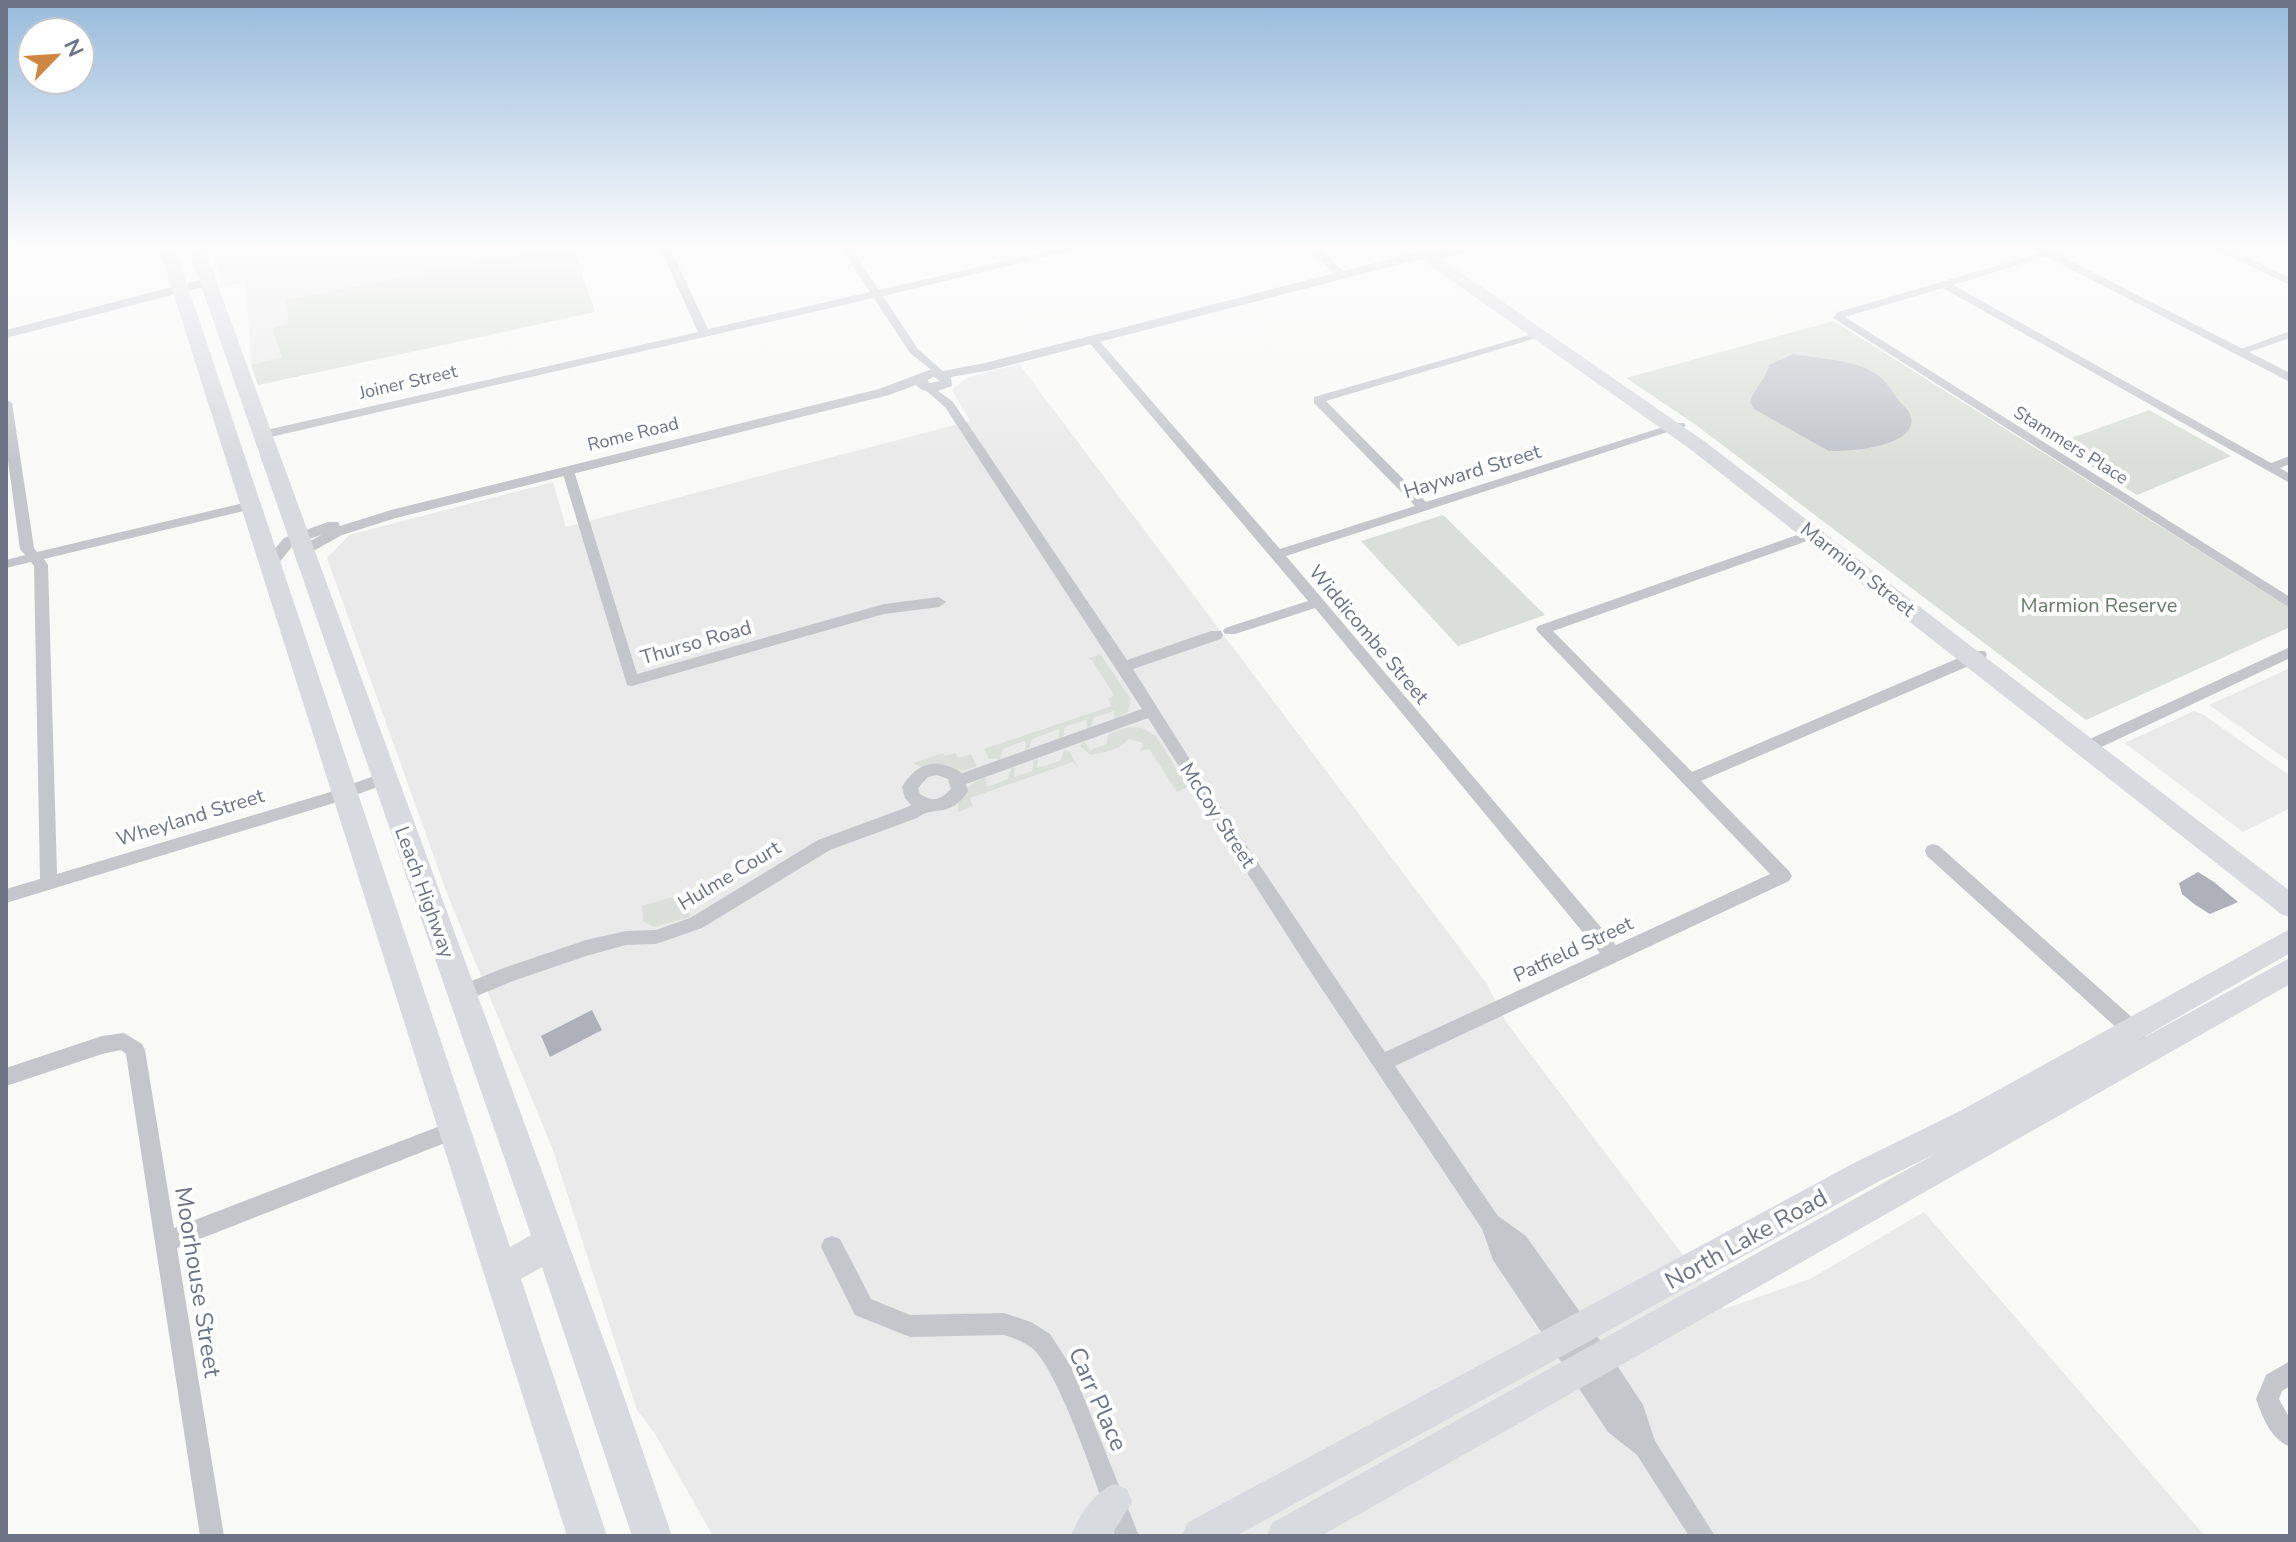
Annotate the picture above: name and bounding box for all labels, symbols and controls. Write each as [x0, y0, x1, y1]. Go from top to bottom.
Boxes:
north arrow [16, 16, 96, 96]
text: N [56, 34, 90, 62]
street label: Joiner Street [356, 359, 460, 405]
street label: Stammers Place [2009, 400, 2133, 490]
street label: Rome Road [585, 411, 681, 457]
street label: Hayward Street [1400, 438, 1545, 505]
street label: Marmion Street [1795, 516, 1921, 623]
street label: Widdicombe Street [1302, 559, 1435, 710]
park label: Marmion Reserve [2021, 592, 2177, 619]
street label: Thurso Road [638, 614, 755, 671]
street label: McCoy Street [1174, 758, 1262, 874]
street label: Wheyland Street [113, 782, 268, 853]
street label: Leach Highway [388, 823, 461, 962]
street label: Hulme Court [673, 834, 786, 917]
street label: Patfield Street [1509, 910, 1638, 989]
street label: North Lake Road [1659, 1181, 1833, 1297]
street label: Moorhouse Street [167, 1185, 229, 1380]
street label: Carr Place [1061, 1342, 1135, 1456]

